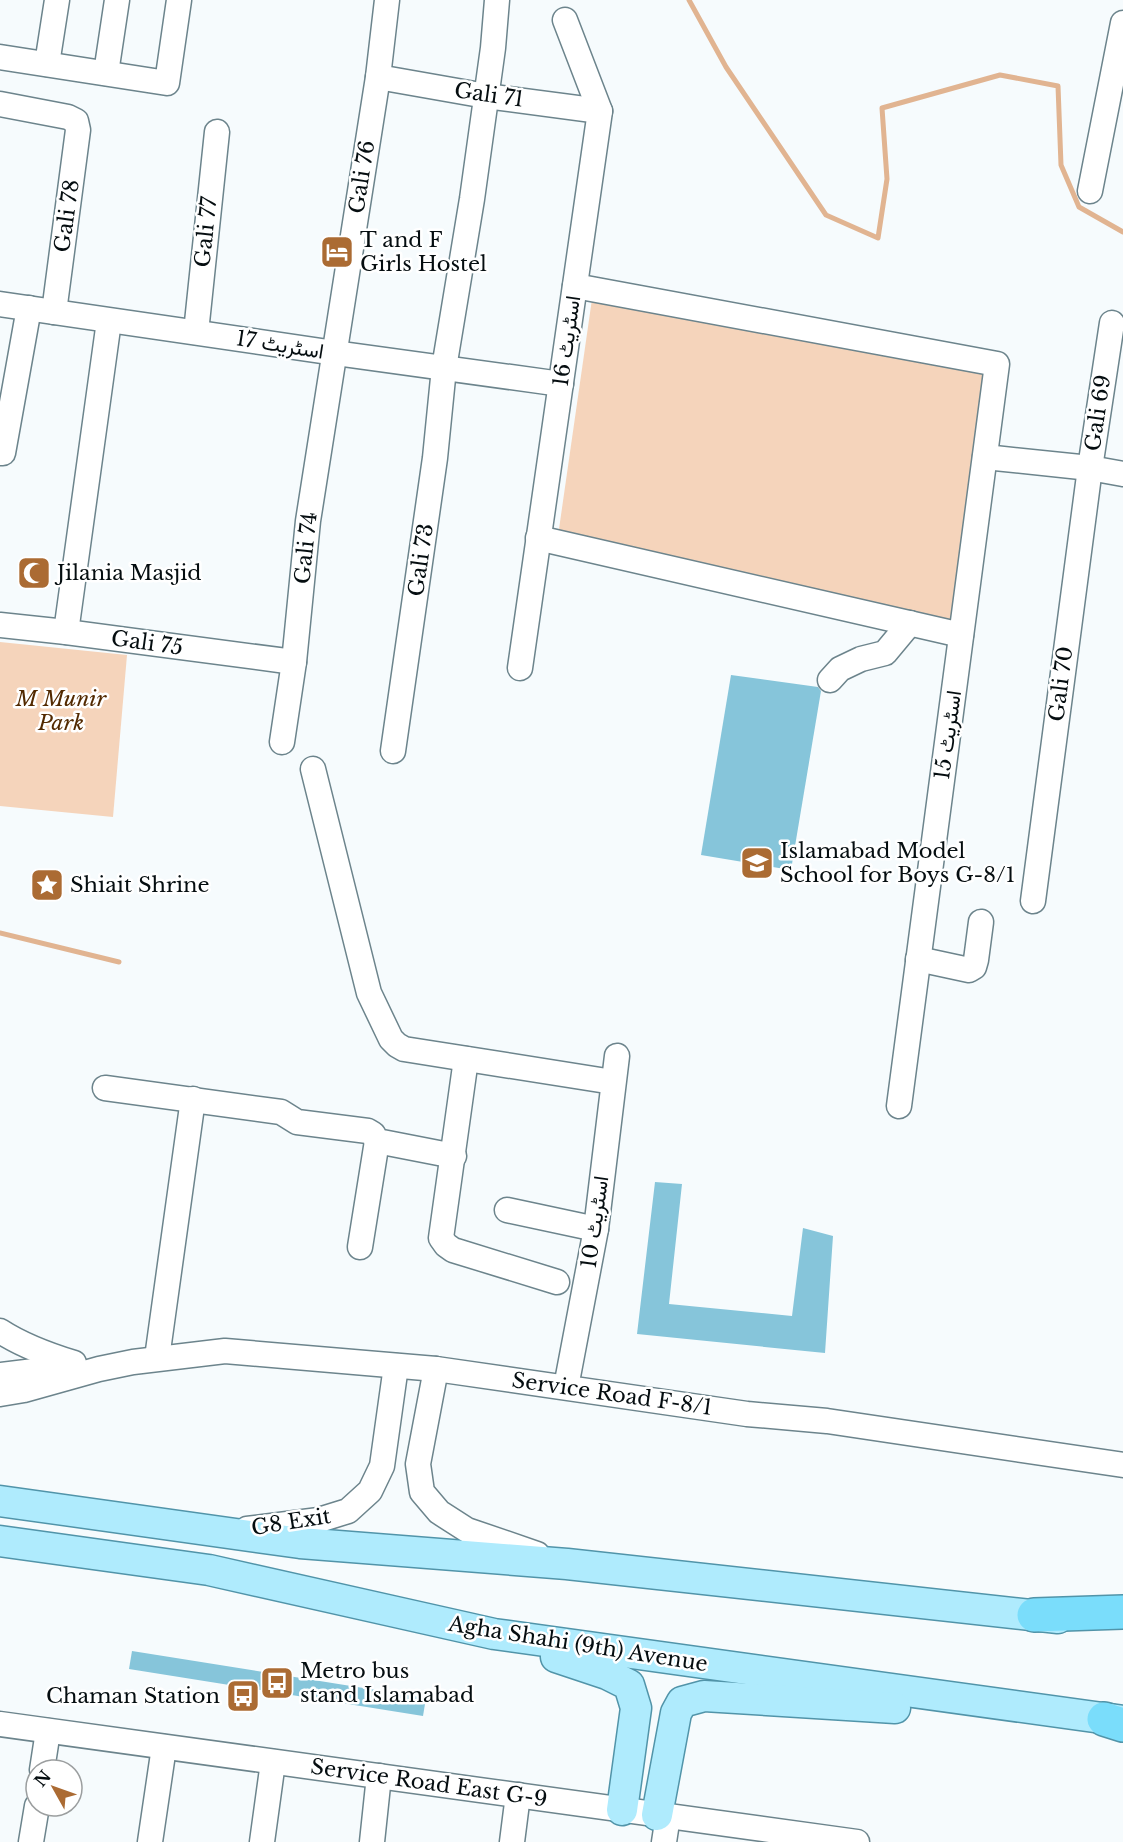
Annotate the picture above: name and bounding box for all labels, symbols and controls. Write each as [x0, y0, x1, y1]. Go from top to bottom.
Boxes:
street label: Gali 71 [453, 77, 525, 113]
street label: Gali 76 [343, 138, 381, 216]
street label: Gali 78 [49, 178, 85, 254]
street label: Gali 77 [189, 195, 223, 269]
place label: T and F Girls Hostel [360, 227, 487, 277]
hotel icon: T and F Girls Hostel [319, 234, 355, 270]
street label: اسٹریٹ 16 [548, 294, 586, 388]
street label: اسٹریٹ 17 [234, 325, 326, 365]
street label: Gali 69 [1080, 373, 1116, 453]
street label: Gali 74 [289, 511, 323, 585]
street label: Gali 73 [403, 522, 439, 598]
mosque icon: Jilania Masjid [16, 555, 52, 591]
place label: Jilania Masjid [54, 560, 201, 586]
street label: Gali 75 [109, 625, 185, 661]
street label: Gali 70 [1043, 645, 1079, 723]
park label: M Munir Park [15, 686, 108, 736]
street label: اسٹریٹ 15 [929, 689, 967, 781]
place label: Islamabad Model School for Boys G-8/1 [780, 838, 1015, 888]
school or university icon: Islamabad Model School for Boys G-8/1 [739, 845, 775, 881]
place icon: Shiait Shrine [29, 867, 65, 903]
place label: Shiait Shrine [70, 872, 210, 898]
street label: اسٹریٹ 10 [576, 1174, 614, 1270]
street label: Service Road F-8/1 [510, 1367, 714, 1421]
street label: G8 Exit [249, 1503, 333, 1541]
street label: Agha Shahi (9th) Avenue [445, 1610, 710, 1677]
place label: Metro bus stand Islamabad [300, 1658, 474, 1708]
bus stop icon: Metro bus stand Islamabad [259, 1665, 295, 1701]
bus stop icon: Chaman Station [225, 1678, 261, 1714]
place label: Chaman Station [46, 1683, 220, 1709]
street label: Service Road East G-9 [309, 1754, 549, 1812]
north arrow [24, 1758, 84, 1818]
text: N [30, 1766, 55, 1791]

